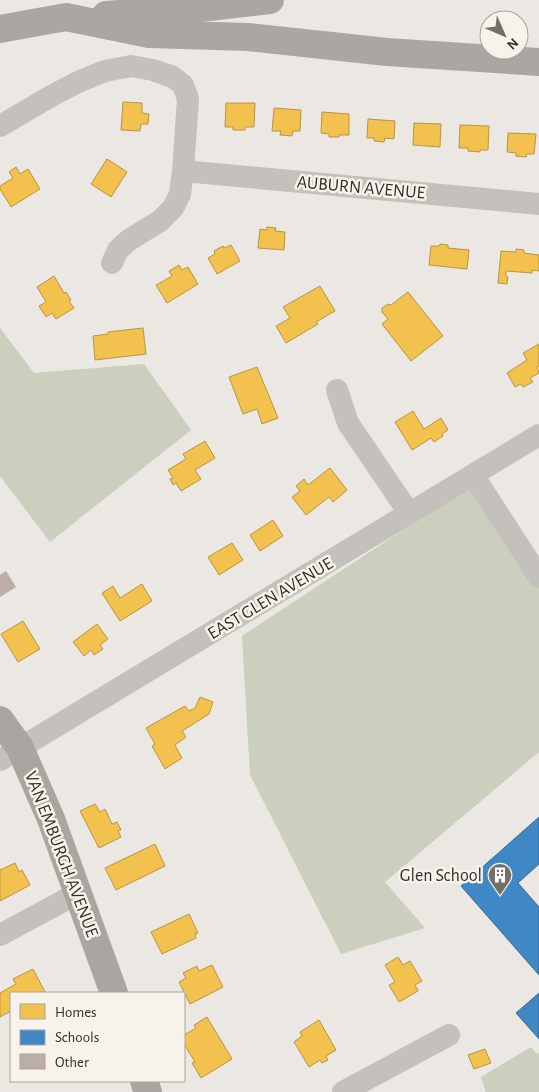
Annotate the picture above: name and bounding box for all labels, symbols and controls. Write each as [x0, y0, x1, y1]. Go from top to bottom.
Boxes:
north arrow [479, 10, 529, 60]
text: N [504, 35, 521, 52]
street label: AUBURN AVENUE [296, 173, 426, 203]
street label: EAST GLEN AVENUE [205, 554, 336, 643]
street label: VAN EMBURGH AVENUE [21, 769, 101, 940]
building icon: Glen School [487, 862, 513, 896]
place label: Glen School [400, 867, 482, 885]
legend [10, 992, 185, 1082]
text: Homes [55, 1005, 97, 1020]
text: Schools [55, 1030, 99, 1045]
text: Other [55, 1055, 89, 1070]

